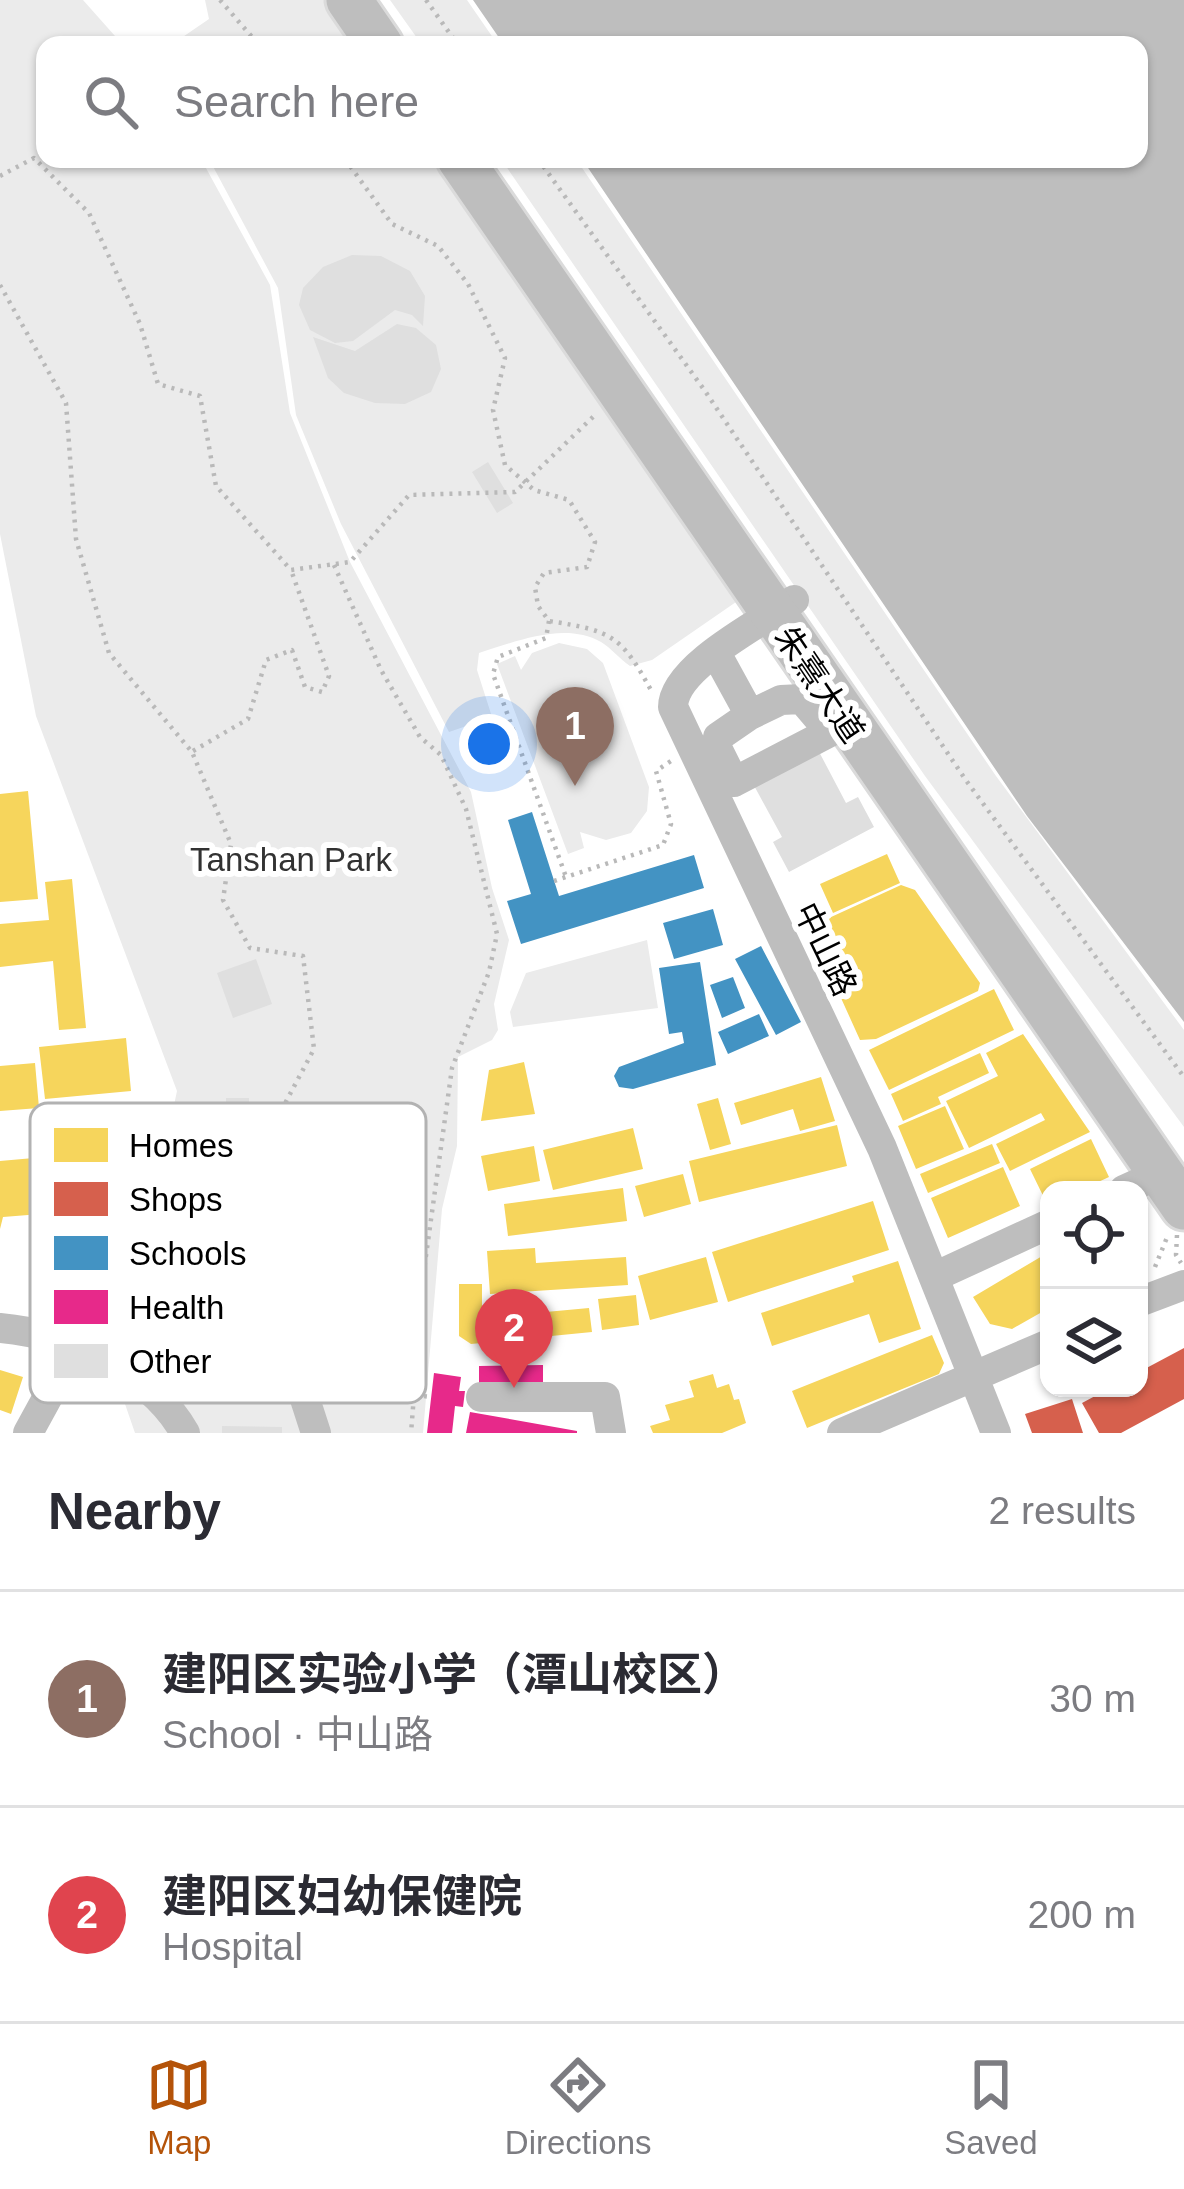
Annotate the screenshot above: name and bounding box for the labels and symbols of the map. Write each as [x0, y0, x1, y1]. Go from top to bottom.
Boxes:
street label: 朱熹大道 [767, 619, 872, 749]
pin: 1 [536, 687, 614, 786]
your location [459, 714, 519, 774]
park label: Tanshan Park [190, 841, 392, 878]
street label: 中山路 [787, 897, 864, 1002]
legend [30, 1103, 426, 1403]
text: Homes [129, 1127, 234, 1164]
text: Shops [129, 1181, 223, 1218]
text: Schools [129, 1235, 246, 1272]
text: Health [129, 1289, 224, 1326]
pin: 2 [475, 1289, 553, 1388]
text: Other [129, 1343, 212, 1380]

